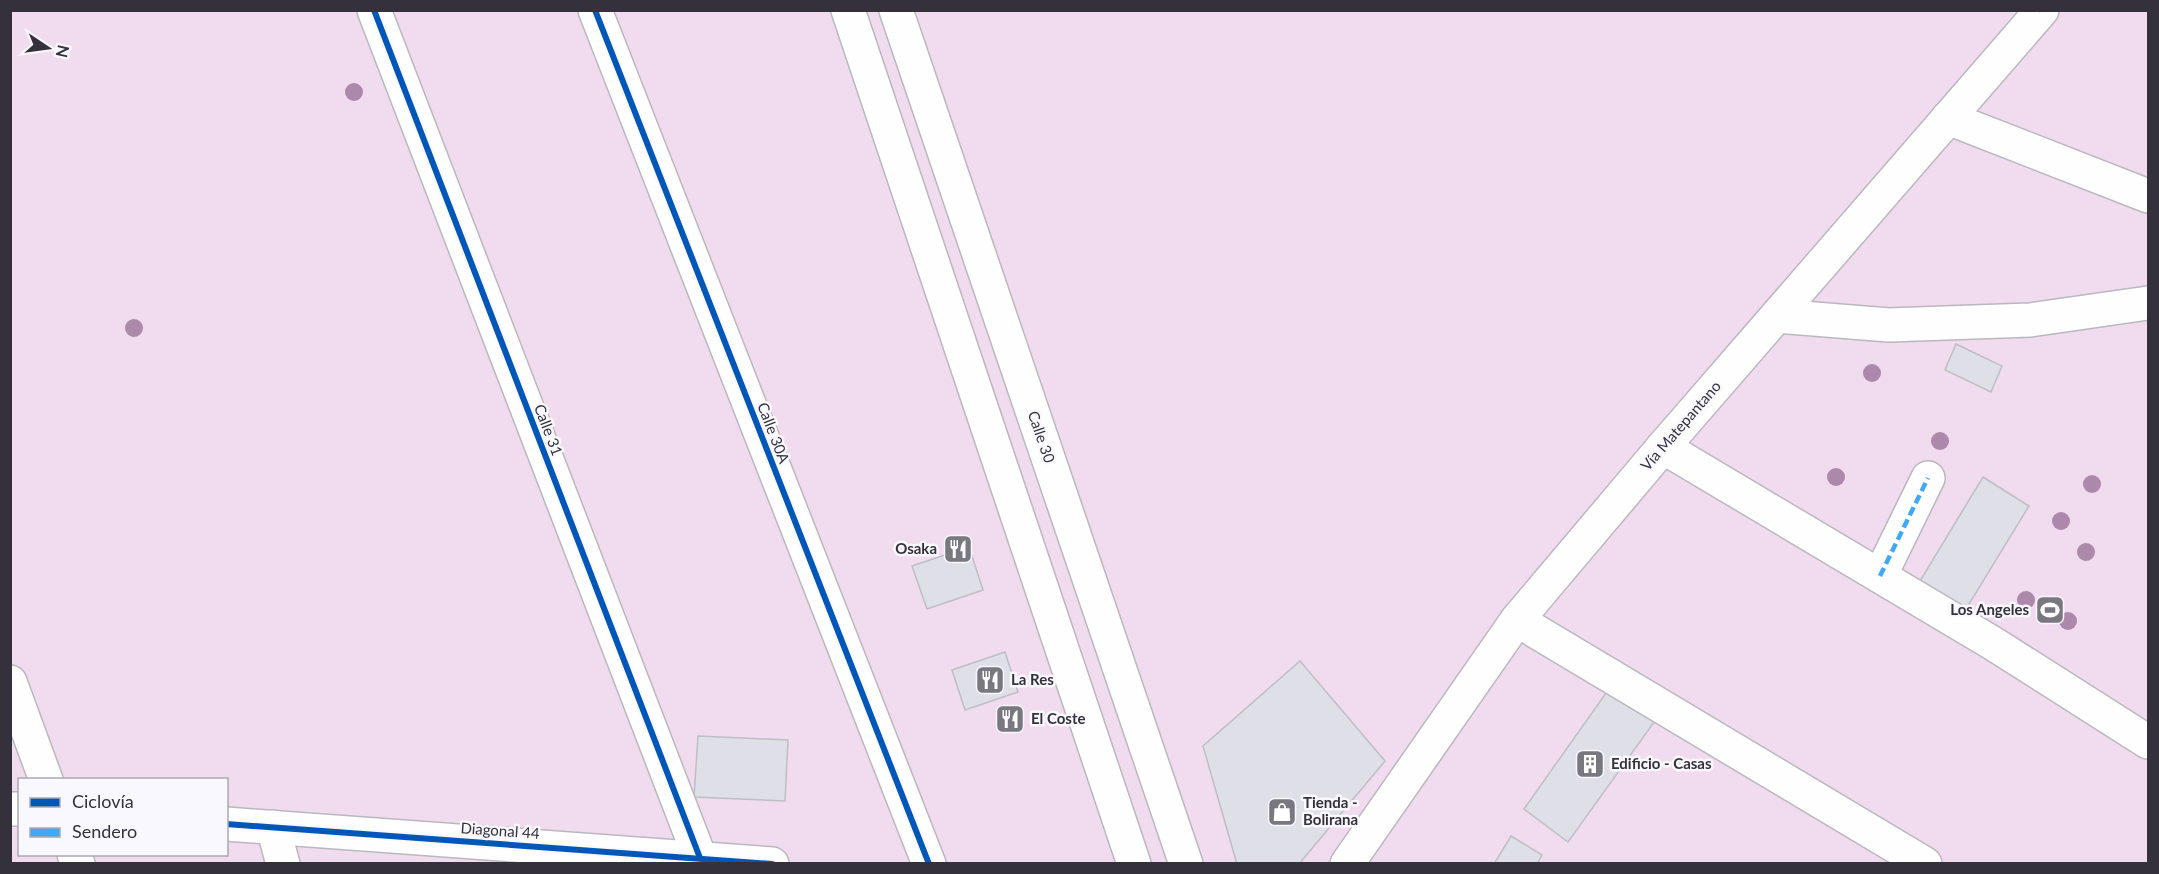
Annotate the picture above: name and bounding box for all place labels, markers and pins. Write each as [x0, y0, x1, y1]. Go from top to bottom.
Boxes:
restaurant icon: Osaka [942, 533, 974, 565]
place label: Osaka [895, 539, 937, 557]
sports icon: Los Angeles [2034, 594, 2066, 626]
place label: Los Angeles [1950, 600, 2029, 618]
restaurant icon: La Res [974, 664, 1006, 696]
place label: La Res [1011, 670, 1054, 688]
restaurant icon: El Coste [994, 703, 1026, 735]
place label: El Coste [1031, 709, 1085, 727]
building icon: Edificio - Casas [1574, 748, 1606, 780]
place label: Edificio - Casas [1611, 754, 1712, 772]
place label: Tienda - Bolirana [1303, 793, 1358, 828]
shop icon: Tienda - Bolirana [1266, 796, 1298, 828]

